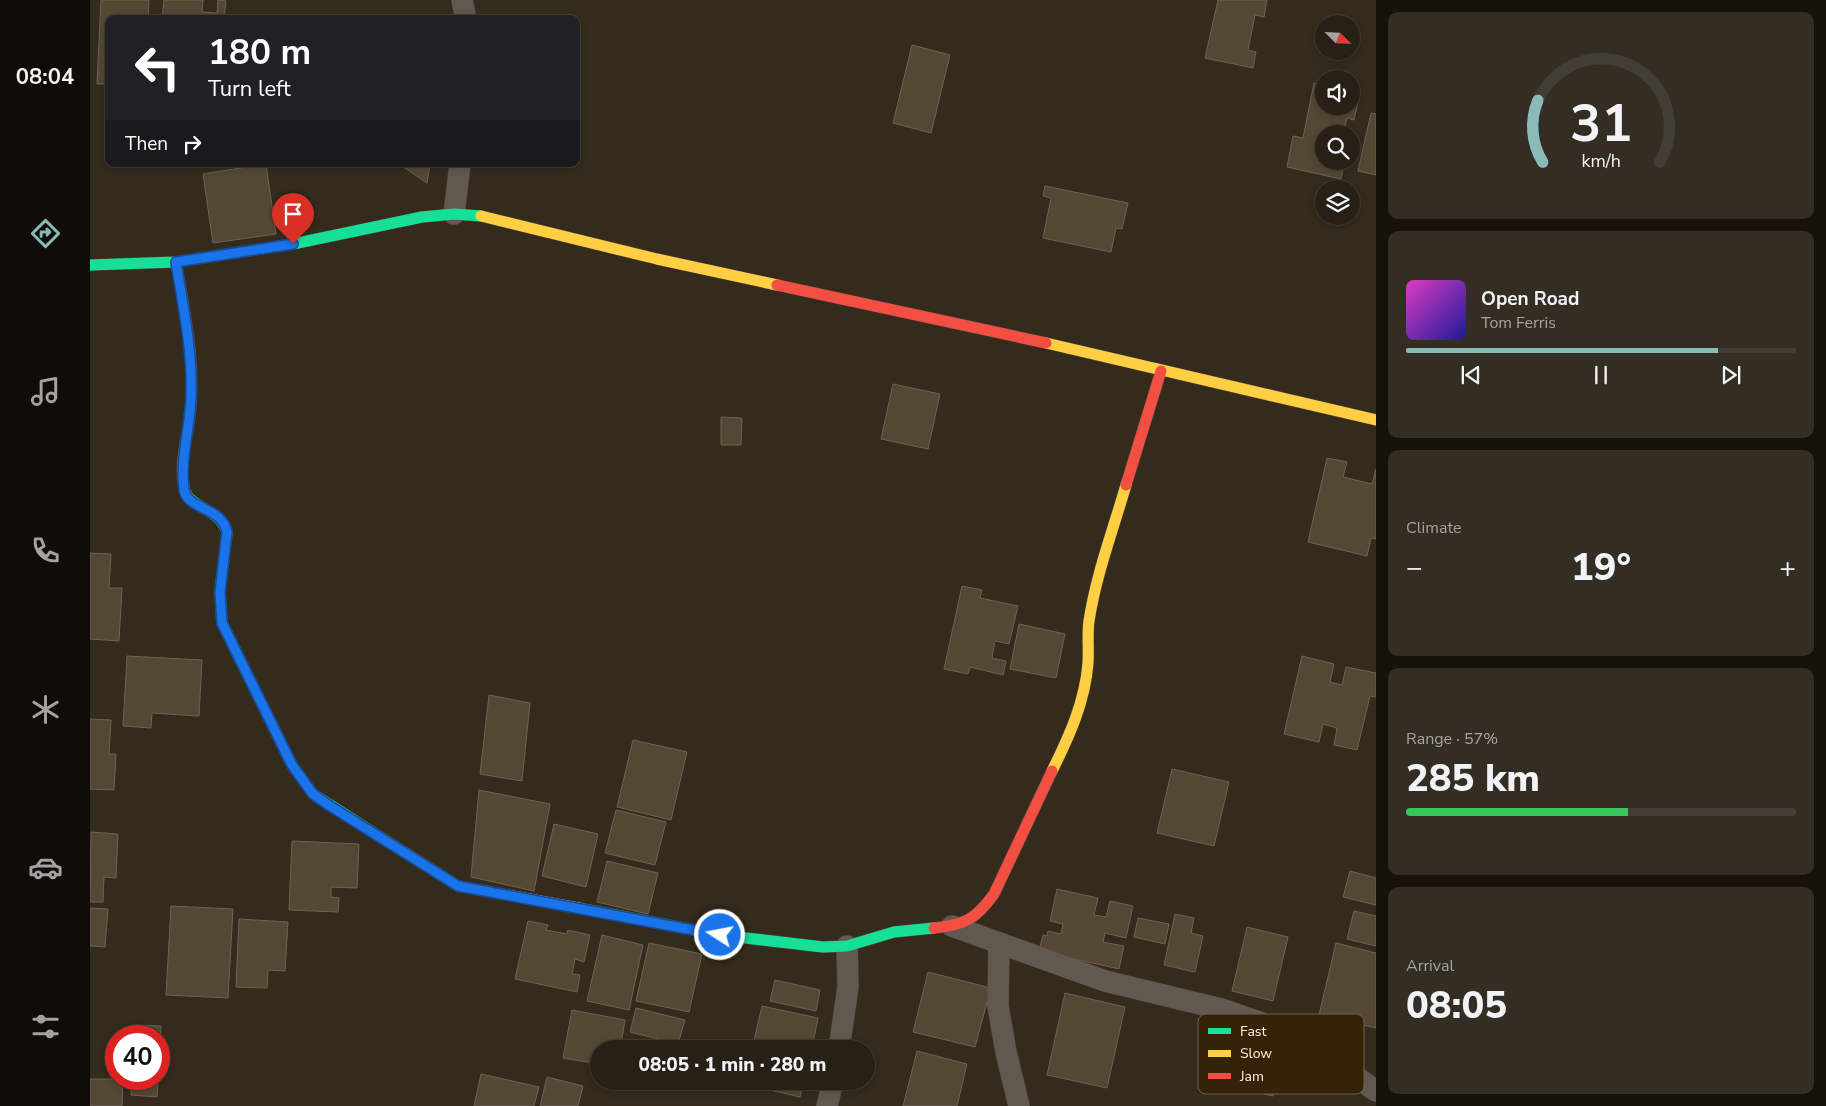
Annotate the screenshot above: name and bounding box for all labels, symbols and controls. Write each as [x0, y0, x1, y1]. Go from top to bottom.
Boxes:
north arrow [1315, 15, 1360, 60]
map controls [1315, 15, 1360, 225]
text: 180 m [208, 29, 311, 76]
icon: left [125, 35, 190, 100]
text: 08:04 [16, 62, 74, 92]
button: sound [1315, 70, 1360, 115]
text: Turn left [208, 74, 291, 104]
text: 31 [1570, 88, 1632, 159]
button: search [1315, 125, 1360, 170]
icon: right [178, 130, 206, 158]
text: Then [125, 131, 168, 157]
text: km/h [1581, 149, 1621, 173]
button: layers [1315, 180, 1360, 225]
pin [272, 193, 314, 244]
icon: arrive [279, 200, 307, 228]
icon: directions [28, 216, 63, 251]
text: Open Road [1481, 286, 1579, 312]
text: Tom Ferris [1481, 312, 1556, 334]
icon: previous [1457, 361, 1485, 389]
icon: pause [1587, 361, 1615, 389]
icon: next [1717, 361, 1745, 389]
icon: music [28, 374, 63, 409]
text: Climate [1406, 517, 1461, 539]
icon: phone [28, 533, 63, 568]
text: 19° [1571, 542, 1631, 593]
text: − [1406, 549, 1423, 587]
text: + [1779, 549, 1796, 587]
icon: climate [28, 692, 63, 727]
text: Range · 57% [1406, 728, 1498, 750]
text: 285 km [1406, 753, 1540, 804]
icon: car [28, 850, 63, 885]
position arrow [693, 908, 745, 960]
text: Arrival [1406, 955, 1454, 977]
text: 08:05 [1406, 980, 1507, 1031]
icon: filters [28, 1009, 63, 1044]
legend [1198, 1014, 1364, 1094]
text: Fast [1240, 1022, 1266, 1041]
speed limit sign: 40 [105, 1025, 170, 1090]
text: Slow [1240, 1044, 1272, 1063]
text: 08:05 · 1 min · 280 m [639, 1052, 826, 1078]
text: Jam [1239, 1067, 1264, 1086]

